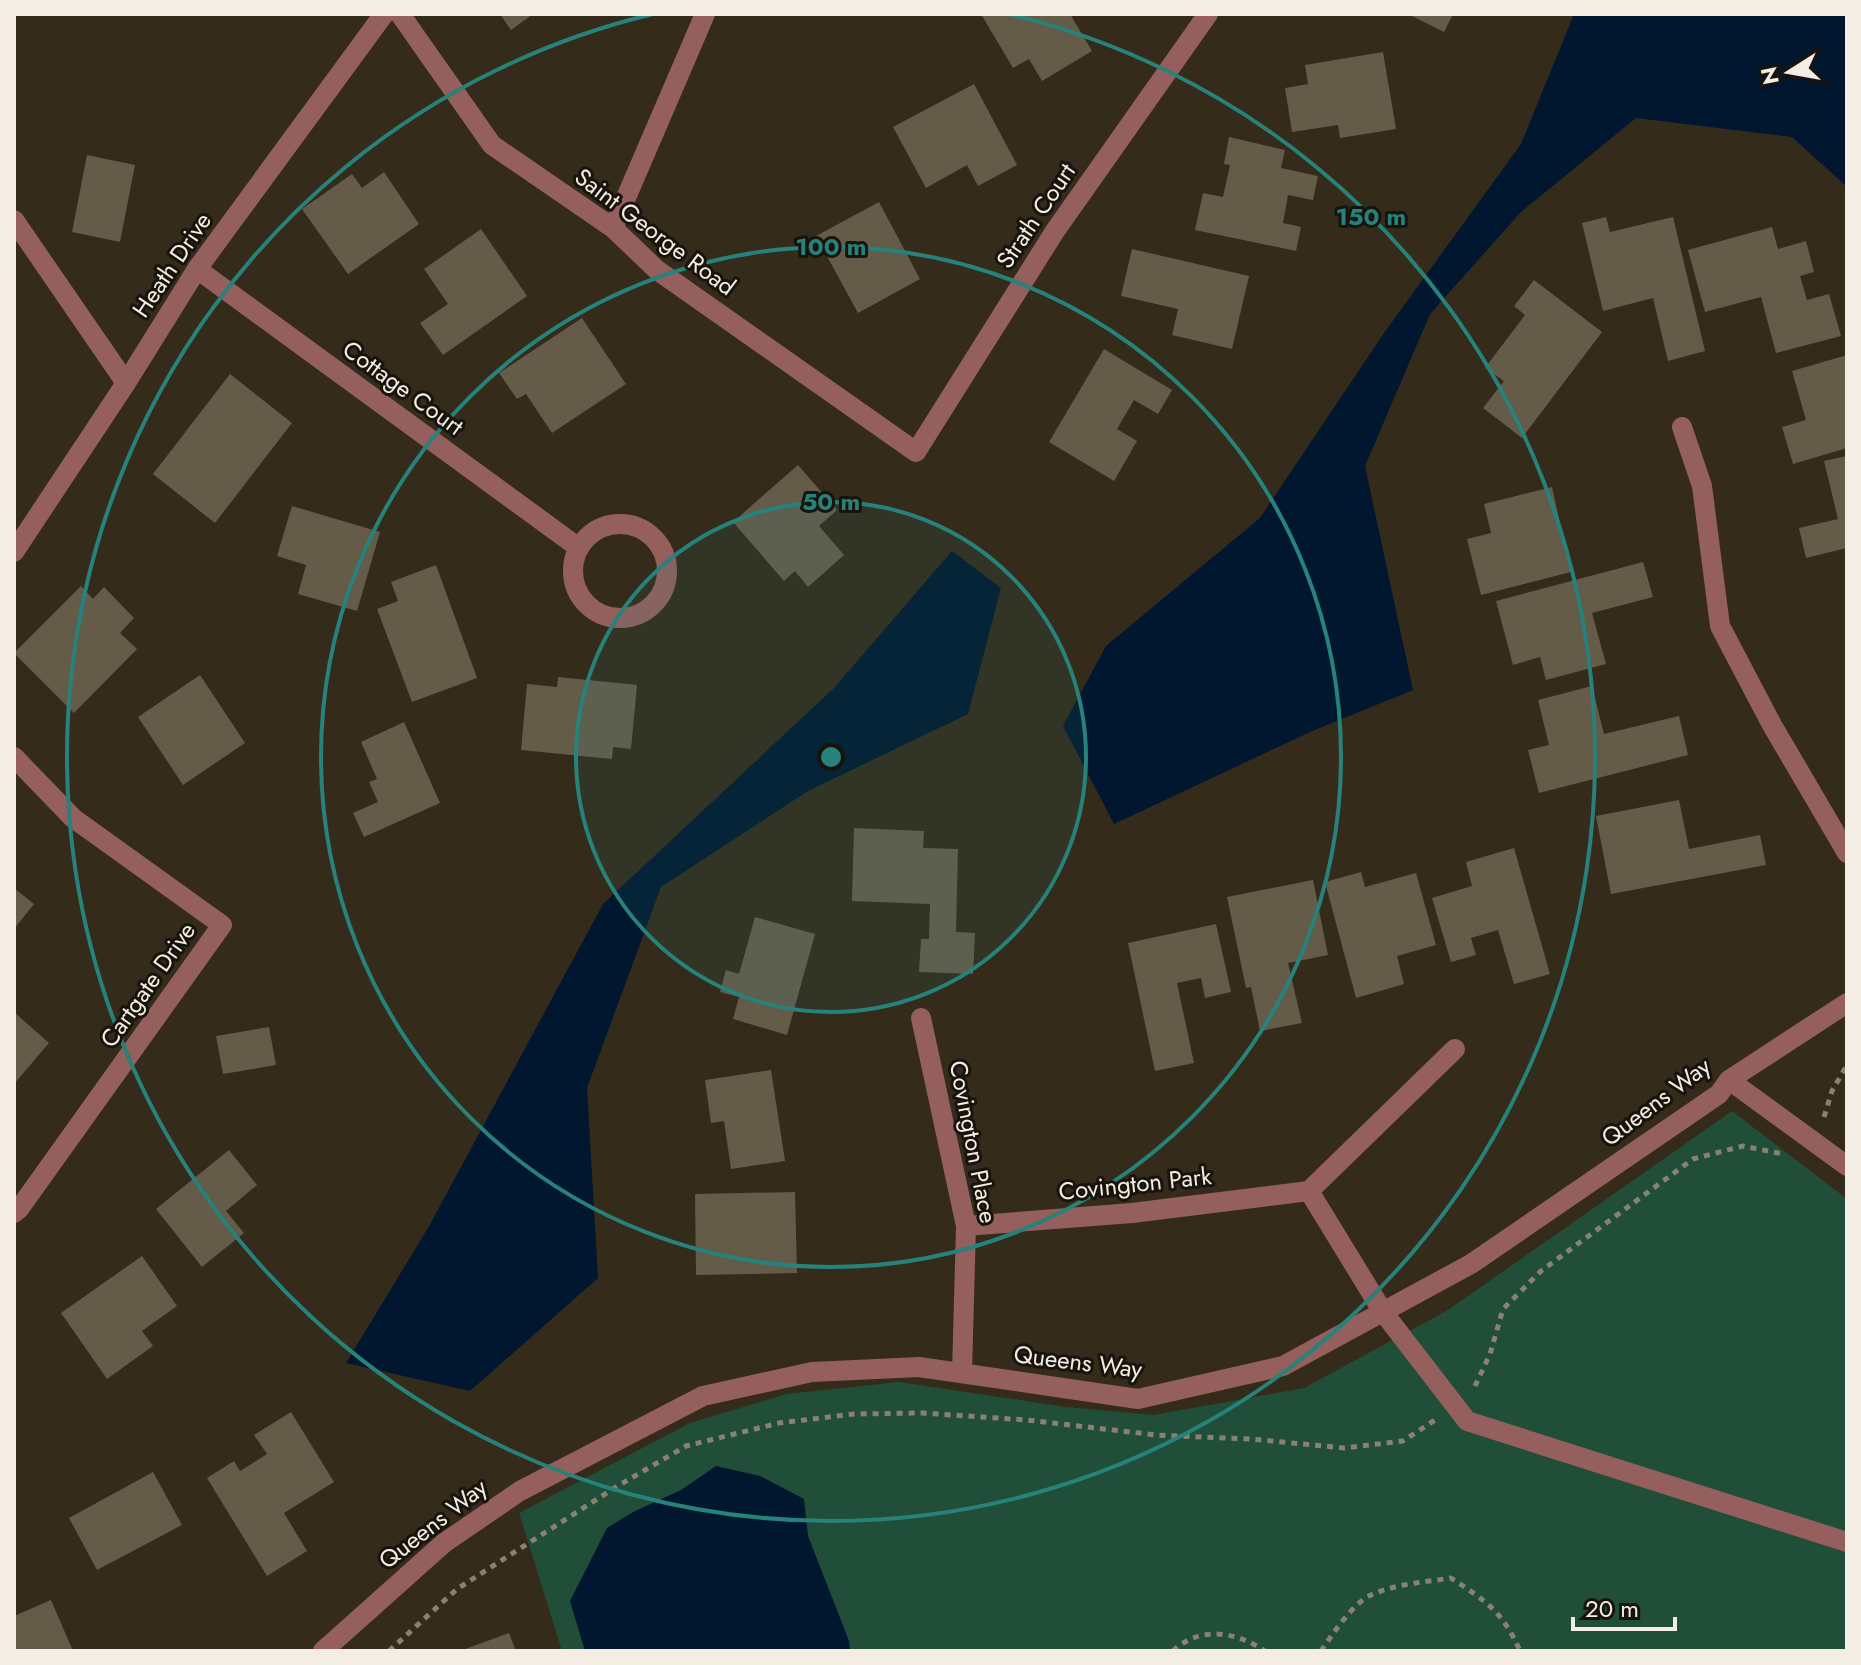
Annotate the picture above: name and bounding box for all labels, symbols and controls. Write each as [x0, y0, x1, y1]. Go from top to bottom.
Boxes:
north arrow [1749, 32, 1829, 112]
text: N [1752, 64, 1787, 87]
street label: Strath Court [987, 156, 1084, 275]
street label: Saint George Road [568, 159, 743, 304]
text: 150 m [1336, 199, 1406, 234]
street label: Heath Drive [124, 205, 220, 324]
text: 100 m [796, 229, 866, 264]
street label: Cottage Court [336, 332, 471, 444]
text: 50 m [802, 484, 860, 519]
centre of rings [817, 743, 845, 771]
street label: Cartgate Drive [91, 915, 204, 1054]
street label: Queens Way [1594, 1049, 1718, 1154]
street label: Covington Place [941, 1058, 1006, 1226]
street label: Covington Park [1057, 1158, 1214, 1209]
street label: Queens Way [1012, 1336, 1145, 1387]
street label: Queens Way [371, 1470, 495, 1577]
scale bar [1573, 1581, 1675, 1631]
text: 20 m [1585, 1591, 1639, 1626]

